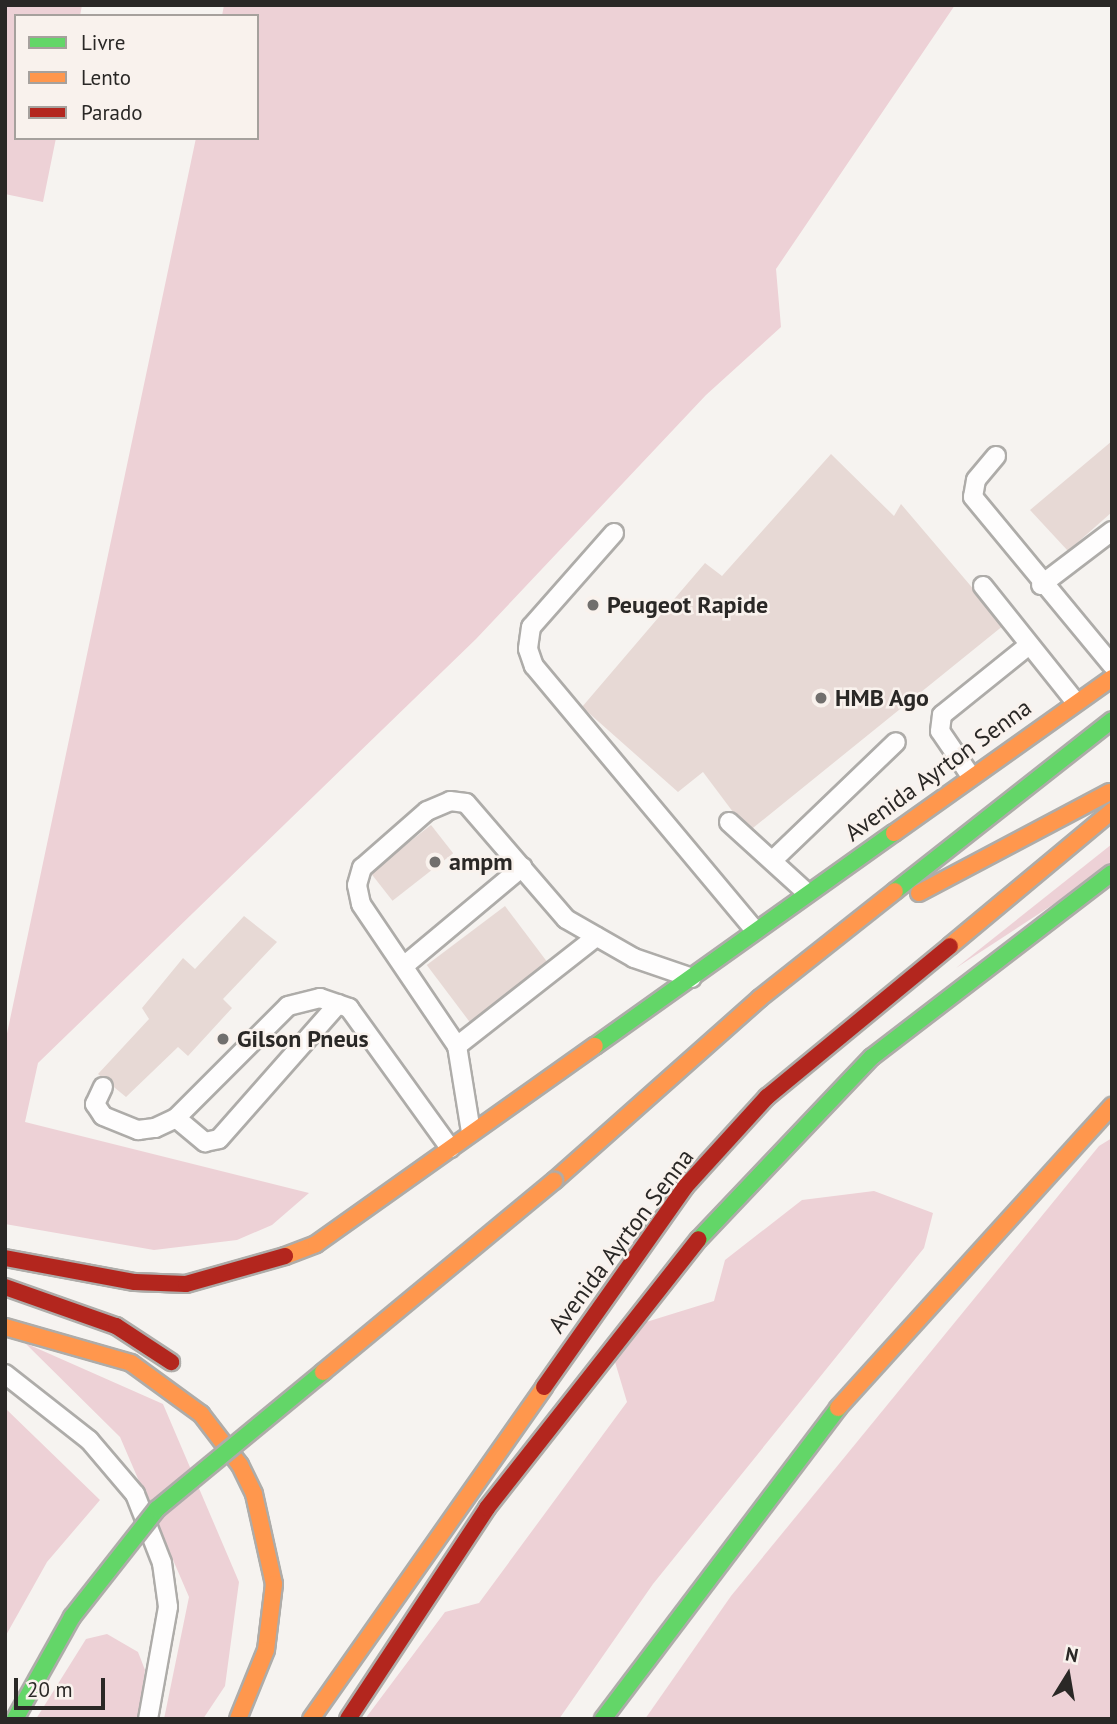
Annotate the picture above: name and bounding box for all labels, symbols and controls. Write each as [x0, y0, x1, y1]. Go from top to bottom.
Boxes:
legend [14, 14, 259, 140]
text: Livre [81, 29, 125, 56]
text: Lento [81, 64, 131, 91]
text: Parado [81, 99, 143, 126]
place label: Peugeot Rapide [607, 591, 768, 619]
marker: Peugeot Rapide [585, 597, 601, 613]
place label: HMB Ago [835, 684, 930, 712]
marker: HMB Ago [813, 690, 829, 706]
street label: Avenida Ayrton Senna [839, 692, 1037, 848]
place label: ampm [449, 848, 513, 876]
marker: ampm [427, 854, 443, 870]
place label: Gilson Pneus [237, 1025, 369, 1053]
marker: Gilson Pneus [215, 1031, 231, 1047]
street label: Avenida Ayrton Senna [542, 1143, 700, 1339]
north arrow [1033, 1640, 1103, 1710]
text: N [1064, 1641, 1080, 1667]
scale bar [18, 1664, 108, 1708]
text: 20 m [27, 1676, 73, 1703]

